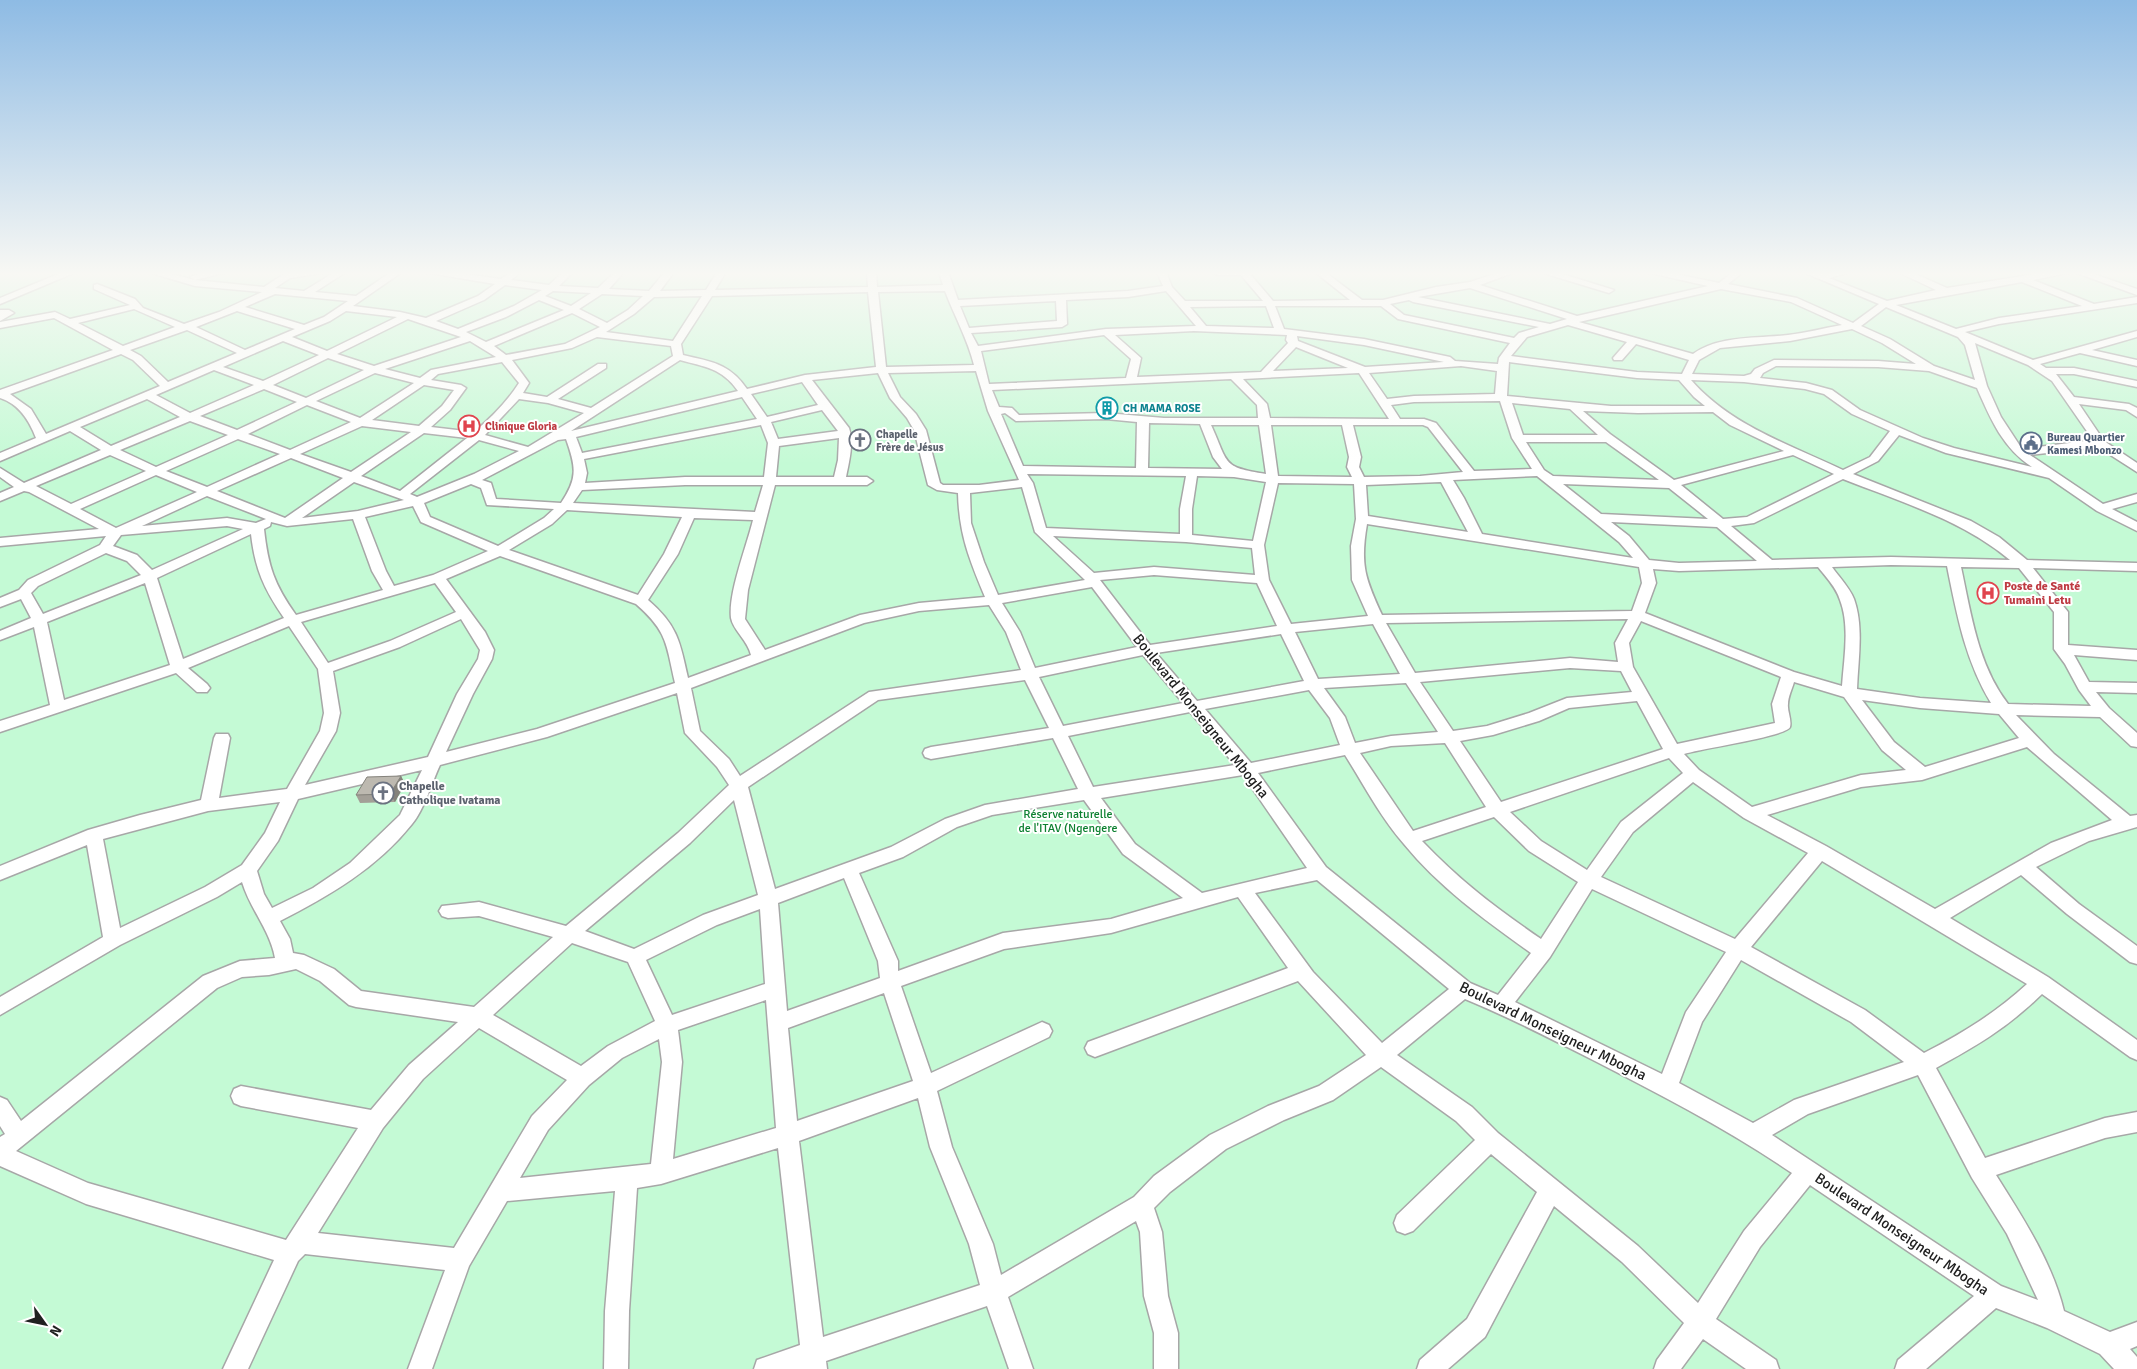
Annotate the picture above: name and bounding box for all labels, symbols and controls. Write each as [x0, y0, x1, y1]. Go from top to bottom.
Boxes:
building icon: CH MAMA ROSE [1095, 396, 1119, 420]
place label: CH MAMA ROSE [1123, 402, 1201, 415]
hospital icon: Clinique Gloria [457, 414, 481, 438]
place label: Clinique Gloria [485, 420, 558, 433]
church icon: Chapelle Frère de Jésus [848, 428, 872, 452]
place label: Chapelle Frère de Jésus [876, 428, 944, 454]
public building icon: Bureau Quartier Kamesi Mbonzo [2019, 431, 2043, 455]
place label: Bureau Quartier Kamesi Mbonzo [2047, 431, 2125, 457]
place label: Poste de Santé Tumaini Letu [2004, 579, 2080, 608]
hospital icon: Poste de Santé Tumaini Letu [1976, 581, 2000, 605]
street label: Boulevard Monseigneur Mbogha [1129, 630, 1273, 802]
place label: Chapelle Catholique Ivatama [399, 779, 501, 808]
church icon: Chapelle Catholique Ivatama [371, 781, 395, 805]
park label: Réserve naturelle de l'ITAV (Ngengere [1018, 807, 1118, 836]
street label: Boulevard Monseigneur Mbogha [1456, 978, 1650, 1084]
street label: Boulevard Monseigneur Mbogha [1812, 1169, 1992, 1299]
north arrow [20, 1299, 70, 1349]
text: N [46, 1322, 65, 1340]

